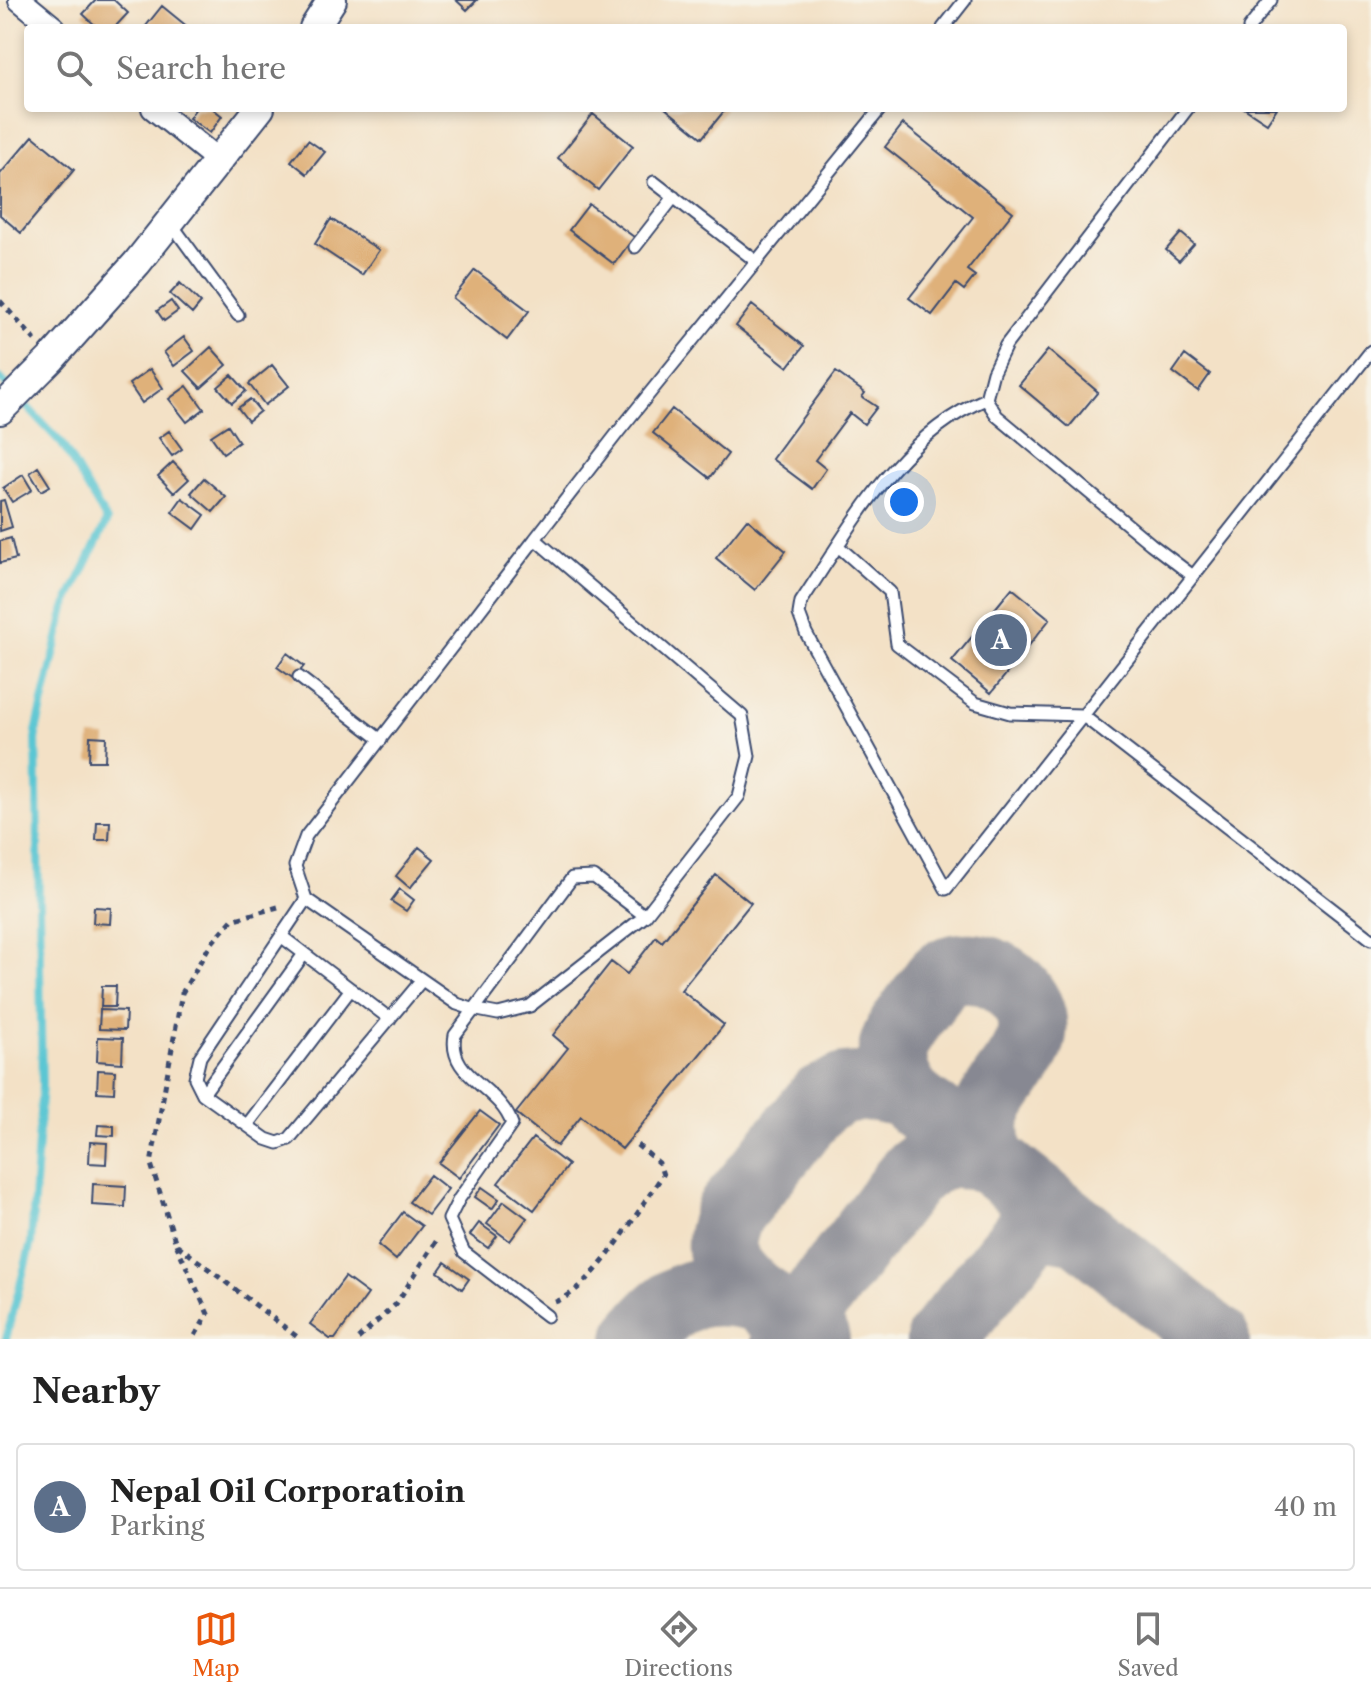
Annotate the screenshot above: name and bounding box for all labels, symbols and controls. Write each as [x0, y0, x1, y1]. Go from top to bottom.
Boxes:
search box [24, 24, 1347, 112]
icon: search [52, 46, 96, 90]
text: Search here [116, 50, 286, 87]
your location [884, 482, 924, 522]
pin: A [975, 610, 1027, 670]
text: Nearby [32, 1370, 160, 1412]
text: Nepal Oil Corporatioin [110, 1473, 465, 1510]
text: A [50, 1491, 70, 1523]
text: 40 m [1274, 1491, 1337, 1523]
text: Parking [110, 1510, 204, 1542]
tab: Map [192, 1607, 240, 1682]
tab: Directions [624, 1607, 733, 1682]
tab: Saved [1118, 1607, 1179, 1682]

